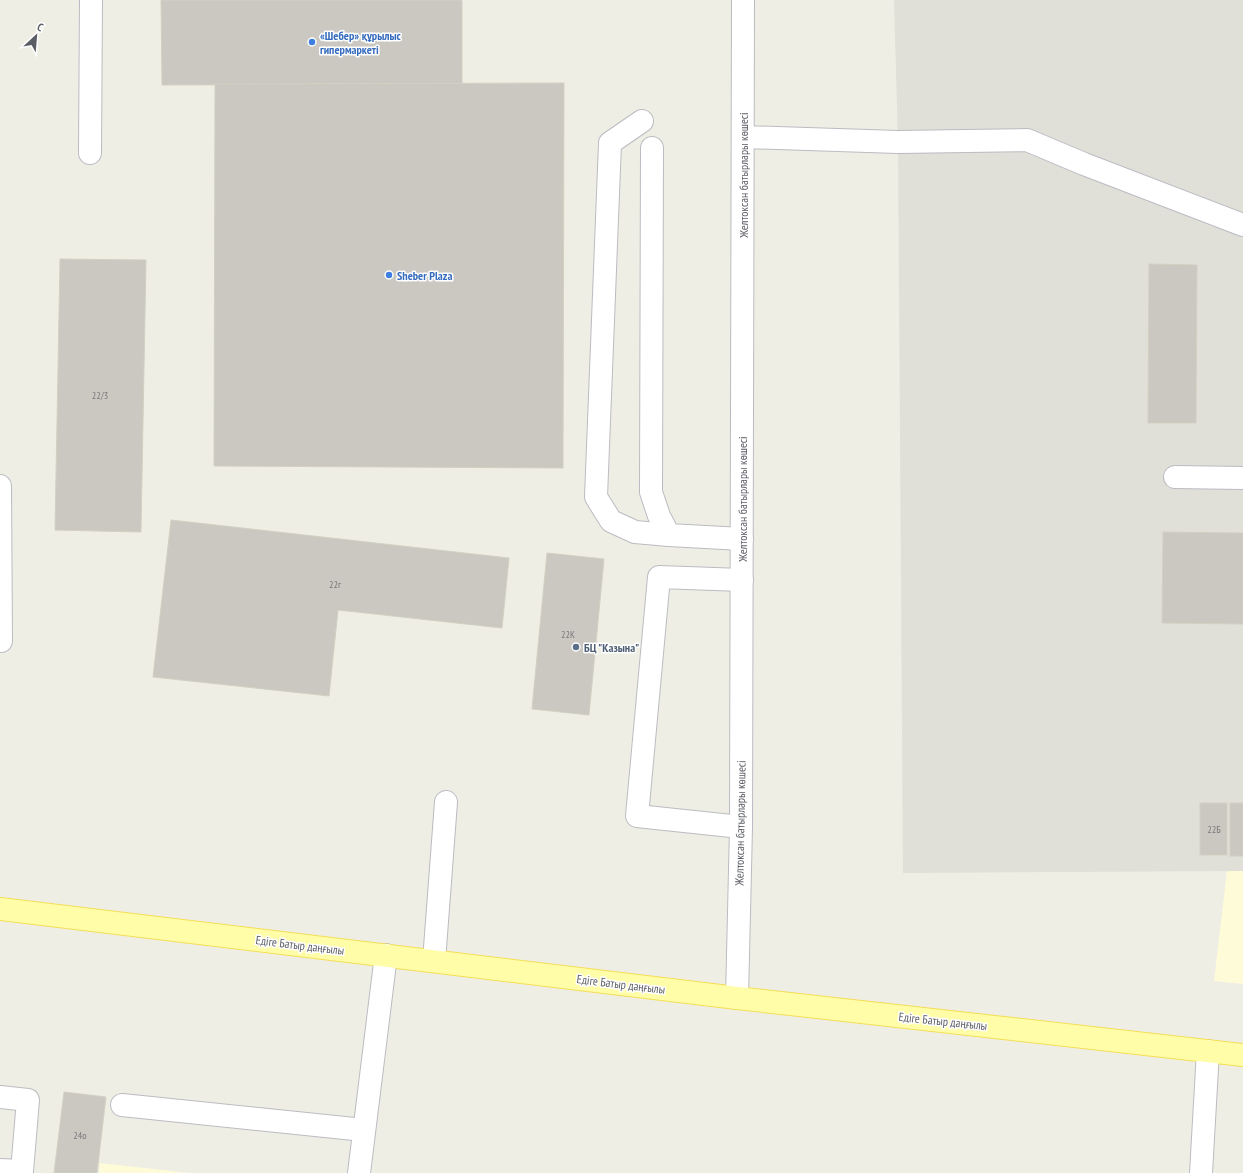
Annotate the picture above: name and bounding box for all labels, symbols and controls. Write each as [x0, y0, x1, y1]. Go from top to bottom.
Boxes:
north arrow [16, 16, 56, 56]
text: С [35, 20, 46, 34]
place label: «Шебер» құрылыс гипермаркеті [320, 28, 402, 57]
marker: «Шебер» құрылыс гипермаркеті [307, 37, 317, 47]
street label: Желтоксан батырлары көшесі [736, 112, 751, 239]
place label: Sheber Plaza [397, 268, 452, 283]
marker: Sheber Plaza [384, 270, 394, 280]
house number: 22/3 [92, 389, 108, 402]
street label: Желтоксан батырлары көшесі [735, 436, 750, 563]
house number: 22г [329, 578, 341, 591]
house number: 22К [561, 628, 575, 641]
place label: БЦ "Казына" [584, 640, 639, 655]
marker: БЦ "Казына" [571, 642, 581, 652]
street label: Желтоксан батырлары көшесі [731, 760, 749, 887]
house number: 22Б [1207, 823, 1221, 836]
street label: Едіге Батыр даңғылы [255, 932, 345, 958]
street label: Едіге Батыр даңғылы [576, 971, 666, 997]
street label: Едіге Батыр даңғылы [898, 1009, 988, 1033]
house number: 24о [73, 1129, 87, 1142]

